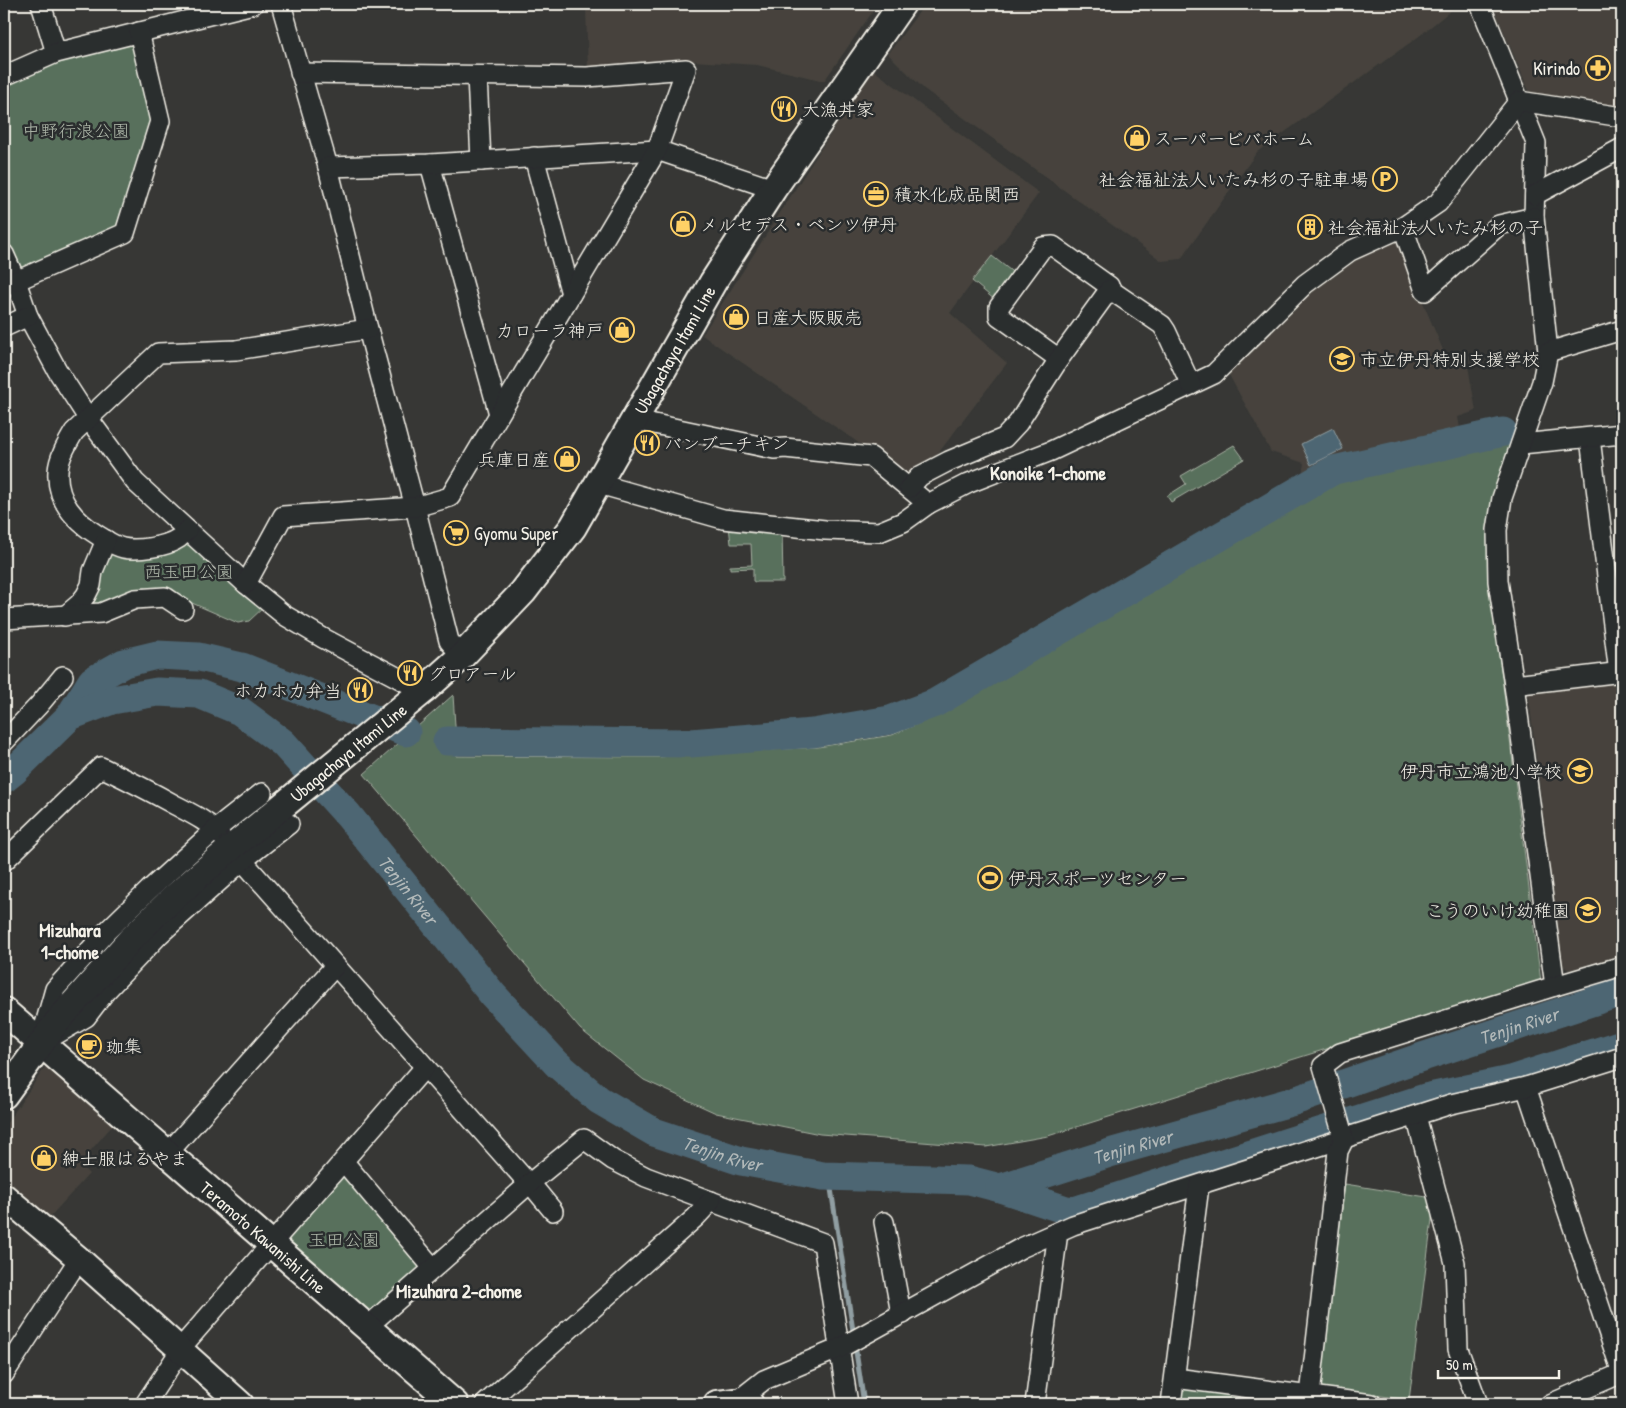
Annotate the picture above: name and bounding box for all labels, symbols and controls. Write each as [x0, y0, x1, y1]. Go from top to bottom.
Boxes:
pharmacy icon: Kirindo [1585, 55, 1611, 81]
place label: Kirindo [1533, 56, 1580, 81]
restaurant icon: 大漁丼家 [771, 96, 797, 122]
place label: 大漁丼家 [802, 97, 874, 122]
park label: 中野行浪公園 [22, 118, 130, 143]
shop icon: スーパービバホーム [1124, 125, 1150, 151]
place label: スーパービバホーム [1154, 126, 1315, 151]
parking icon: 社会福祉法人いたみ杉の子駐車場 [1372, 166, 1398, 192]
place label: 社会福祉法人いたみ杉の子駐車場 [1099, 167, 1368, 192]
office icon: 積水化成品関西 [863, 181, 889, 207]
place label: 積水化成品関西 [894, 182, 1020, 207]
shop icon: メルセデス・ベンツ伊丹 [670, 211, 696, 237]
place label: メルセデス・ベンツ伊丹 [700, 212, 897, 237]
building icon: 社会福祉法人いたみ杉の子 [1297, 214, 1323, 240]
place label: 社会福祉法人いたみ杉の子 [1328, 215, 1543, 240]
street label: Ubagachaya Itami Line [628, 281, 721, 418]
shop icon: 日産大阪販売 [723, 304, 749, 330]
place label: 日産大阪販売 [754, 305, 862, 330]
shop icon: カローラ神戸 [609, 317, 635, 343]
place label: カローラ神戸 [496, 318, 604, 343]
school or university icon: 市立伊丹特別支援学校 [1329, 346, 1355, 372]
place label: 市立伊丹特別支援学校 [1360, 347, 1540, 372]
restaurant icon: バンブーチキン [634, 430, 660, 456]
place label: バンブーチキン [664, 431, 789, 456]
shop icon: 兵庫日産 [554, 446, 580, 472]
place label: 兵庫日産 [478, 447, 550, 472]
district label: Konoike 1-chome [990, 460, 1106, 486]
supermarket icon: Gyomu Super [443, 520, 469, 546]
place label: Gyomu Super [474, 521, 558, 546]
park label: 西玉田公園 [144, 559, 234, 584]
restaurant icon: グロアール [397, 660, 423, 686]
place label: グロアール [428, 661, 516, 686]
restaurant icon: ホカホカ弁当 [347, 677, 373, 703]
place label: ホカホカ弁当 [234, 678, 342, 703]
street label: Ubagachaya Itami Line [285, 697, 412, 808]
school or university icon: 伊丹市立鴻池小学校 [1567, 758, 1593, 784]
place label: 伊丹市立鴻池小学校 [1400, 759, 1562, 784]
water label: Tenjin River [372, 850, 446, 932]
sports icon: 伊丹スポーツセンター [977, 865, 1003, 891]
place label: 伊丹スポーツセンター [1008, 866, 1187, 891]
school or university icon: こうのいけ幼稚園 [1575, 897, 1601, 923]
place label: こうのいけ幼稚園 [1426, 898, 1570, 923]
district label: Mizuhara 1-chome [39, 917, 101, 965]
water label: Tenjin River [1476, 1000, 1564, 1051]
cafe icon: 珈集 [76, 1033, 102, 1059]
place label: 珈集 [106, 1034, 142, 1059]
water label: Tenjin River [1089, 1122, 1178, 1171]
water label: Tenjin River [679, 1129, 767, 1178]
shop icon: 紳士服はるやま [31, 1145, 57, 1171]
place label: 紳士服はるやま [62, 1146, 188, 1171]
street label: Teramoto Kawanishi Line [195, 1175, 332, 1299]
park label: 玉田公園 [308, 1227, 380, 1252]
district label: Mizuhara 2-chome [396, 1278, 522, 1304]
scale bar [1438, 1348, 1560, 1380]
text: 50 m [1446, 1354, 1473, 1375]

